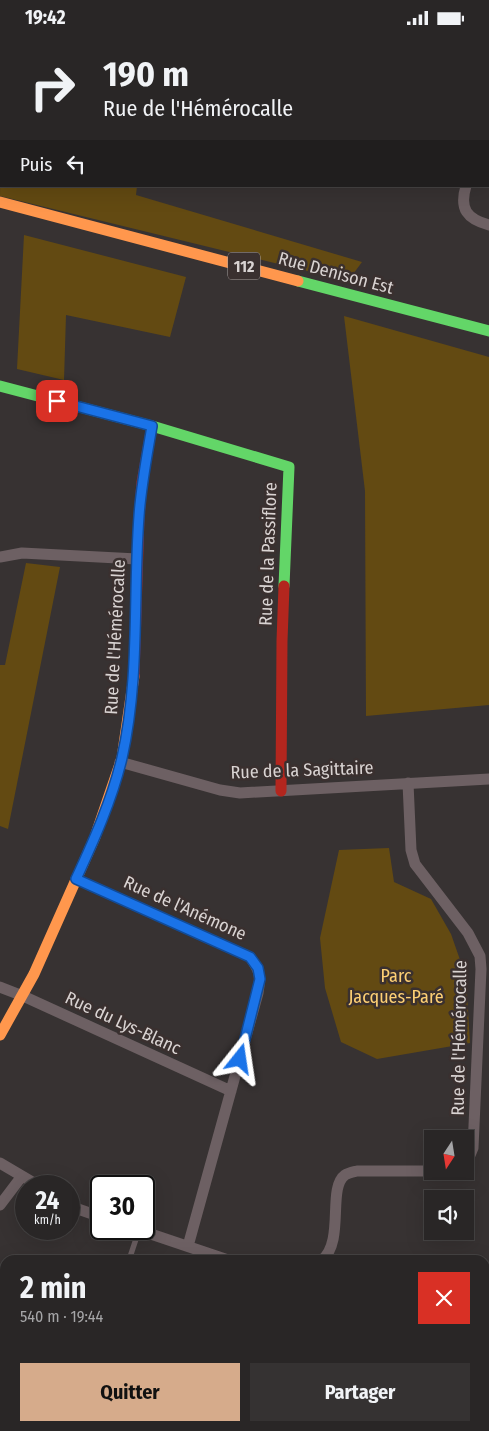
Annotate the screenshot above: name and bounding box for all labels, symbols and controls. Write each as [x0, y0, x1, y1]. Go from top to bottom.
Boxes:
text: 19:42 [25, 6, 65, 29]
text: 190 m [103, 53, 189, 95]
icon: right [20, 55, 85, 120]
text: Rue de l'Hémérocalle [103, 95, 293, 122]
icon: left [62, 150, 90, 178]
text: Puis [20, 153, 52, 176]
street label: Rue Denison Est [276, 247, 396, 299]
road number: 112 [228, 253, 260, 280]
pin [36, 380, 78, 422]
icon: arrive [43, 387, 71, 415]
street label: Rue de la Passiflore [255, 482, 282, 626]
street label: Rue de l'Hémérocalle [100, 559, 130, 715]
street label: Rue de la Sagittaire [230, 757, 374, 783]
street label: Rue de l'Anémone [120, 871, 250, 945]
street label: Rue de l'Hémérocalle [447, 960, 471, 1116]
park label: Parc Jacques-Paré [348, 965, 444, 1008]
street label: Rue du Lys-Blanc [62, 987, 185, 1060]
position arrow [213, 1032, 265, 1084]
north arrow [424, 1130, 474, 1180]
map controls [424, 1130, 474, 1240]
speed limit sign: 30 [90, 1175, 155, 1240]
text: 24 [36, 1186, 59, 1216]
button: sound [424, 1190, 474, 1240]
text: km/h [34, 1213, 61, 1227]
text: 2 min [20, 1270, 87, 1306]
button: close [418, 1272, 470, 1324]
text: 540 m · 19:44 [20, 1307, 103, 1326]
button: Quitter [20, 1363, 240, 1421]
button: Partager [250, 1363, 470, 1421]

